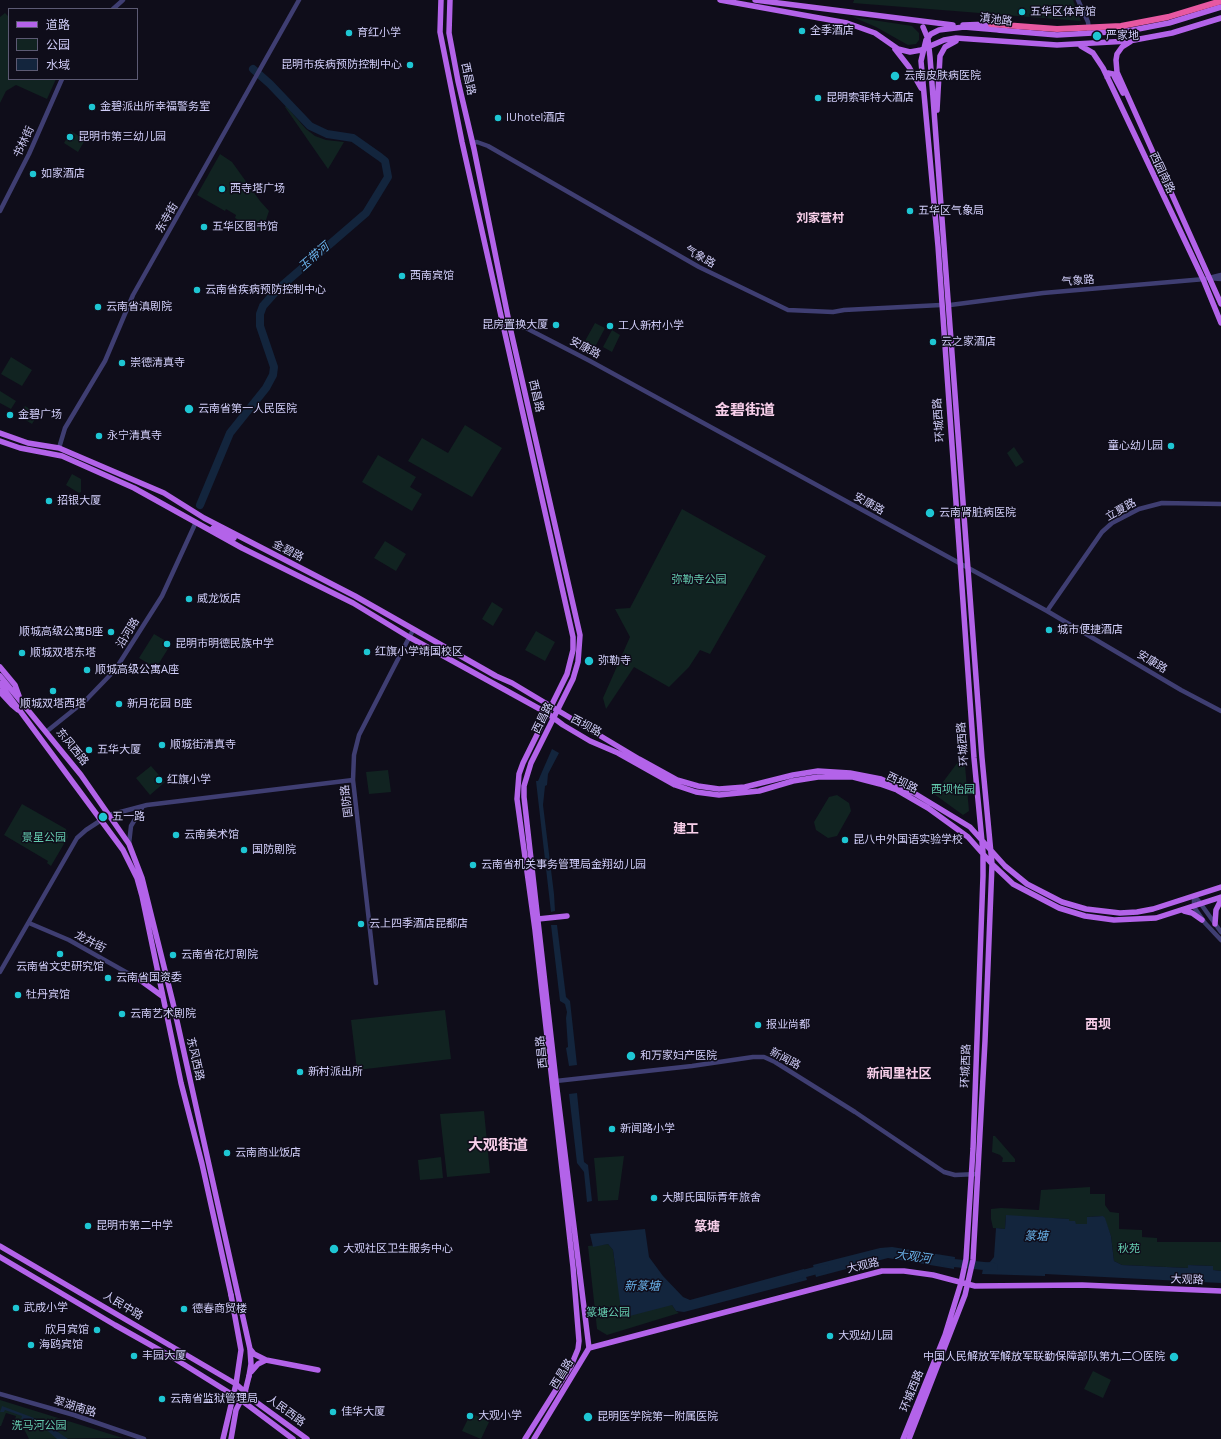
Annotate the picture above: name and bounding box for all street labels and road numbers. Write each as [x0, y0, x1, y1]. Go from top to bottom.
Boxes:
street label: 滇池路 [979, 11, 1013, 29]
street label: 西昌路 [458, 61, 478, 97]
street label: 书林街 [11, 124, 37, 160]
street label: 西园南路 [1147, 150, 1177, 196]
street label: 东寺街 [153, 200, 181, 236]
street label: 气象路 [682, 243, 718, 271]
street label: 气象路 [1061, 273, 1095, 289]
street label: 安康路 [567, 334, 603, 362]
street label: 西昌路 [526, 378, 546, 414]
street label: 环城西路 [931, 398, 947, 442]
street label: 安康路 [851, 490, 887, 518]
street label: 立夏路 [1103, 496, 1139, 524]
street label: 金碧路 [270, 538, 306, 564]
street label: 沿河路 [114, 616, 142, 650]
street label: 安康路 [1134, 648, 1170, 676]
street label: 西昌路 [530, 700, 556, 736]
street label: 西坝路 [568, 712, 604, 740]
street label: 环城西路 [955, 722, 971, 766]
street label: 东风西路 [53, 726, 91, 768]
street label: 西坝路 [884, 770, 920, 796]
street label: 国防路 [338, 784, 356, 818]
street label: 龙井街 [72, 928, 108, 956]
street label: 西昌路 [534, 1035, 550, 1069]
street label: 东风西路 [184, 1036, 206, 1082]
street label: 环城西路 [959, 1044, 973, 1088]
street label: 新闻路 [767, 1045, 803, 1073]
street label: 大观路 [845, 1256, 881, 1276]
street label: 大观路 [1170, 1273, 1204, 1287]
street label: 人民中路 [101, 1289, 145, 1323]
street label: 西昌路 [548, 1357, 576, 1391]
street label: 环城西路 [898, 1368, 926, 1414]
street label: 人民西路 [264, 1393, 308, 1429]
street label: 翠湖南路 [52, 1394, 98, 1420]

